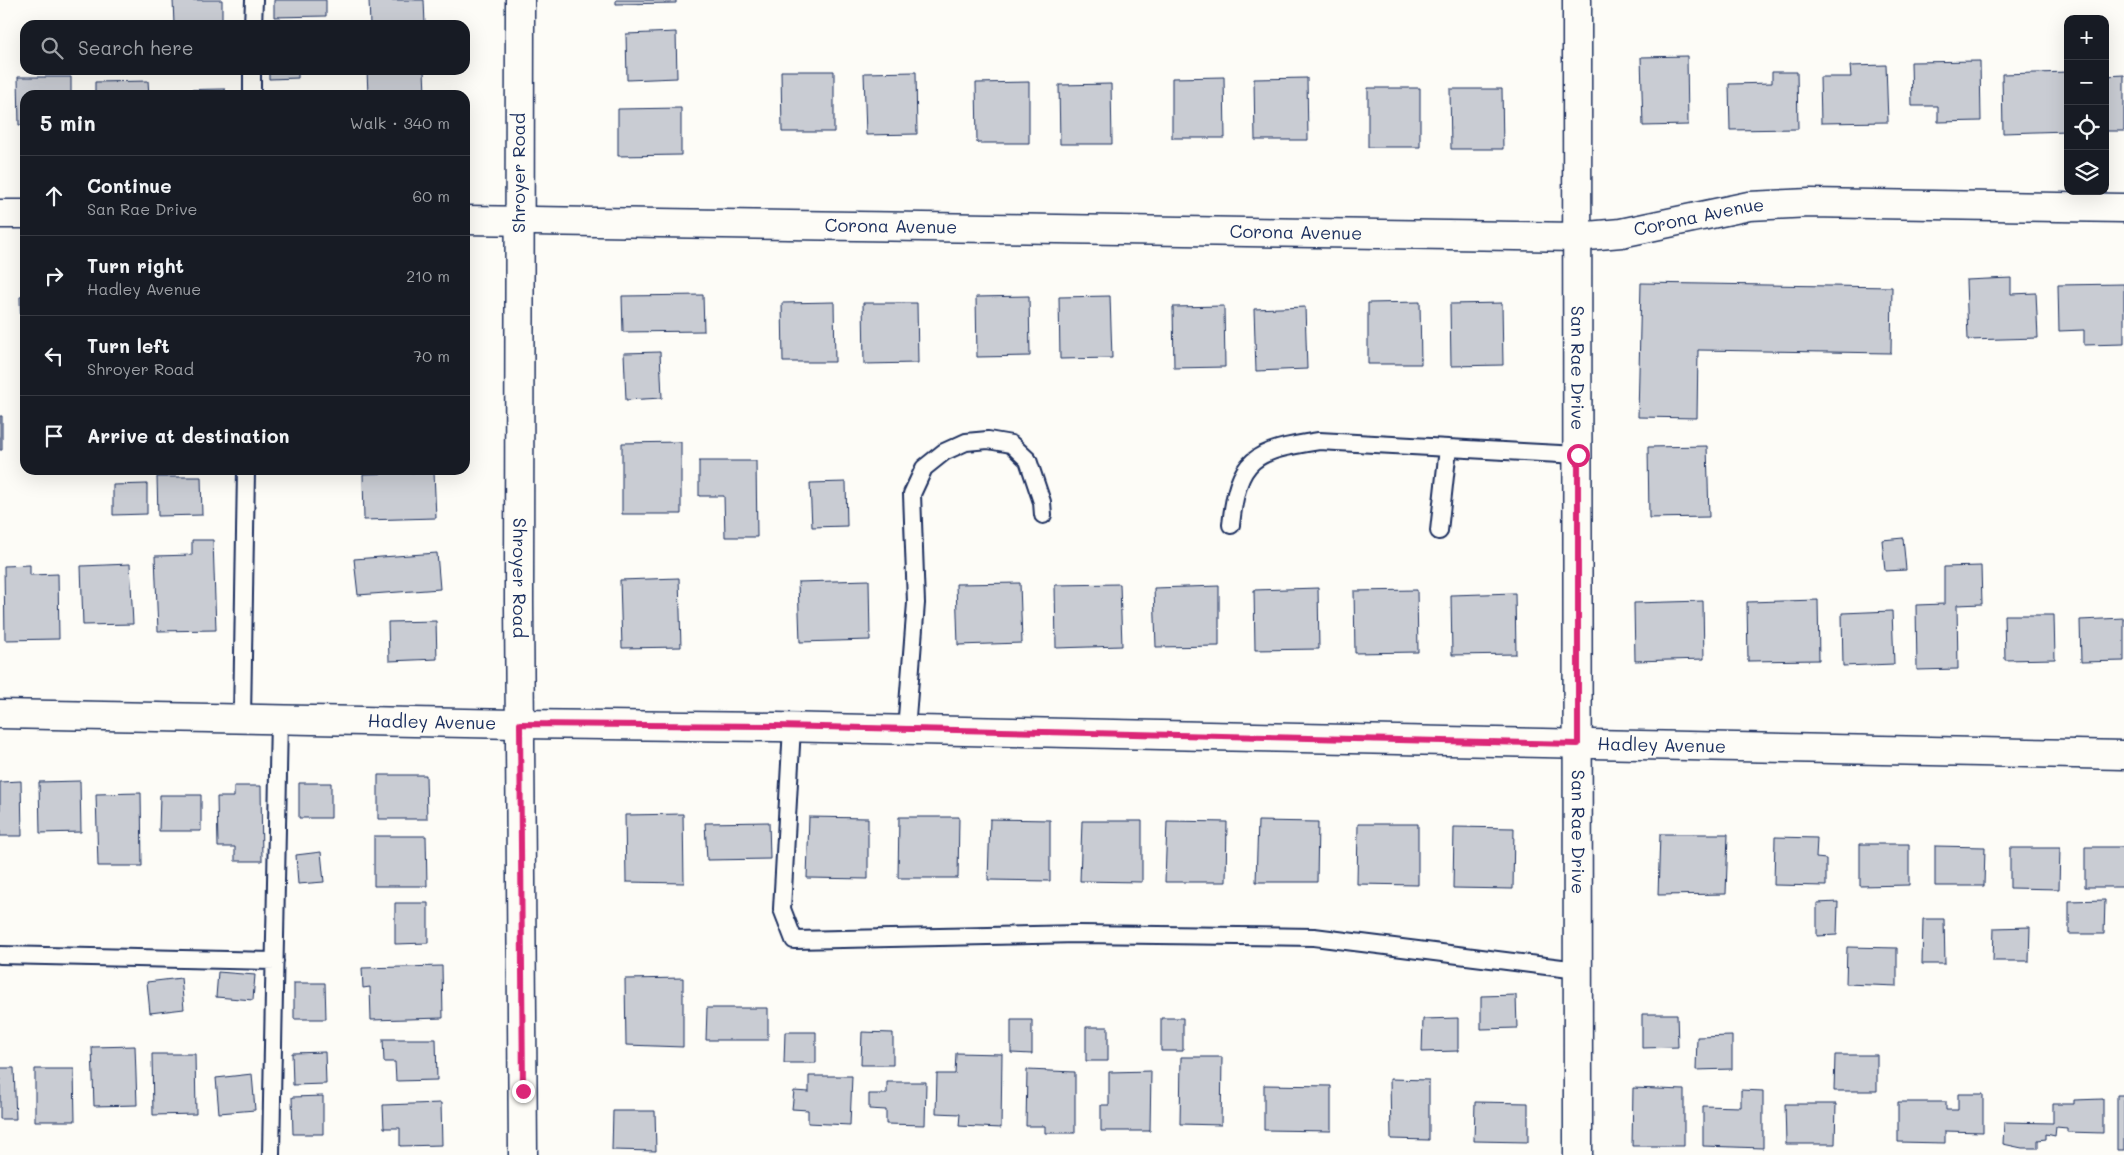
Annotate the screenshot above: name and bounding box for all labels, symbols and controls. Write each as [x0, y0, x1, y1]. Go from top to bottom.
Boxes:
map controls [2064, 15, 2109, 195]
button: + [2064, 15, 2109, 60]
search box [20, 20, 470, 75]
icon: search [38, 34, 66, 62]
text: Search here [78, 35, 194, 60]
button: − [2064, 60, 2109, 105]
button: locate [2064, 105, 2109, 150]
text: 5 min [40, 109, 96, 136]
text: Walk · 340 m [350, 112, 450, 133]
street label: Shroyer Road [506, 113, 530, 233]
button: layers [2064, 150, 2109, 195]
text: Continue [87, 173, 172, 198]
icon: ahead [40, 182, 68, 210]
text: 60 m [413, 185, 450, 206]
street label: Corona Avenue [1631, 192, 1765, 241]
text: San Rae Drive [87, 198, 198, 219]
street label: Corona Avenue [824, 213, 957, 239]
street label: Corona Avenue [1229, 219, 1362, 245]
text: Turn right [87, 253, 184, 278]
icon: right [40, 262, 68, 290]
text: 210 m [406, 265, 450, 286]
text: Hadley Avenue [87, 278, 201, 299]
street label: San Rae Drive [1566, 306, 1590, 430]
text: Turn left [87, 333, 170, 358]
icon: left [40, 342, 68, 370]
text: 70 m [413, 345, 450, 366]
text: Shroyer Road [87, 358, 194, 379]
icon: arrive [40, 422, 68, 450]
text: Arrive at destination [87, 423, 290, 448]
route start [1567, 444, 1590, 467]
street label: Shroyer Road [508, 518, 532, 638]
street label: Hadley Avenue [367, 708, 497, 735]
street label: Hadley Avenue [1597, 731, 1726, 758]
street label: San Rae Drive [1567, 770, 1591, 894]
route end [512, 1080, 535, 1103]

